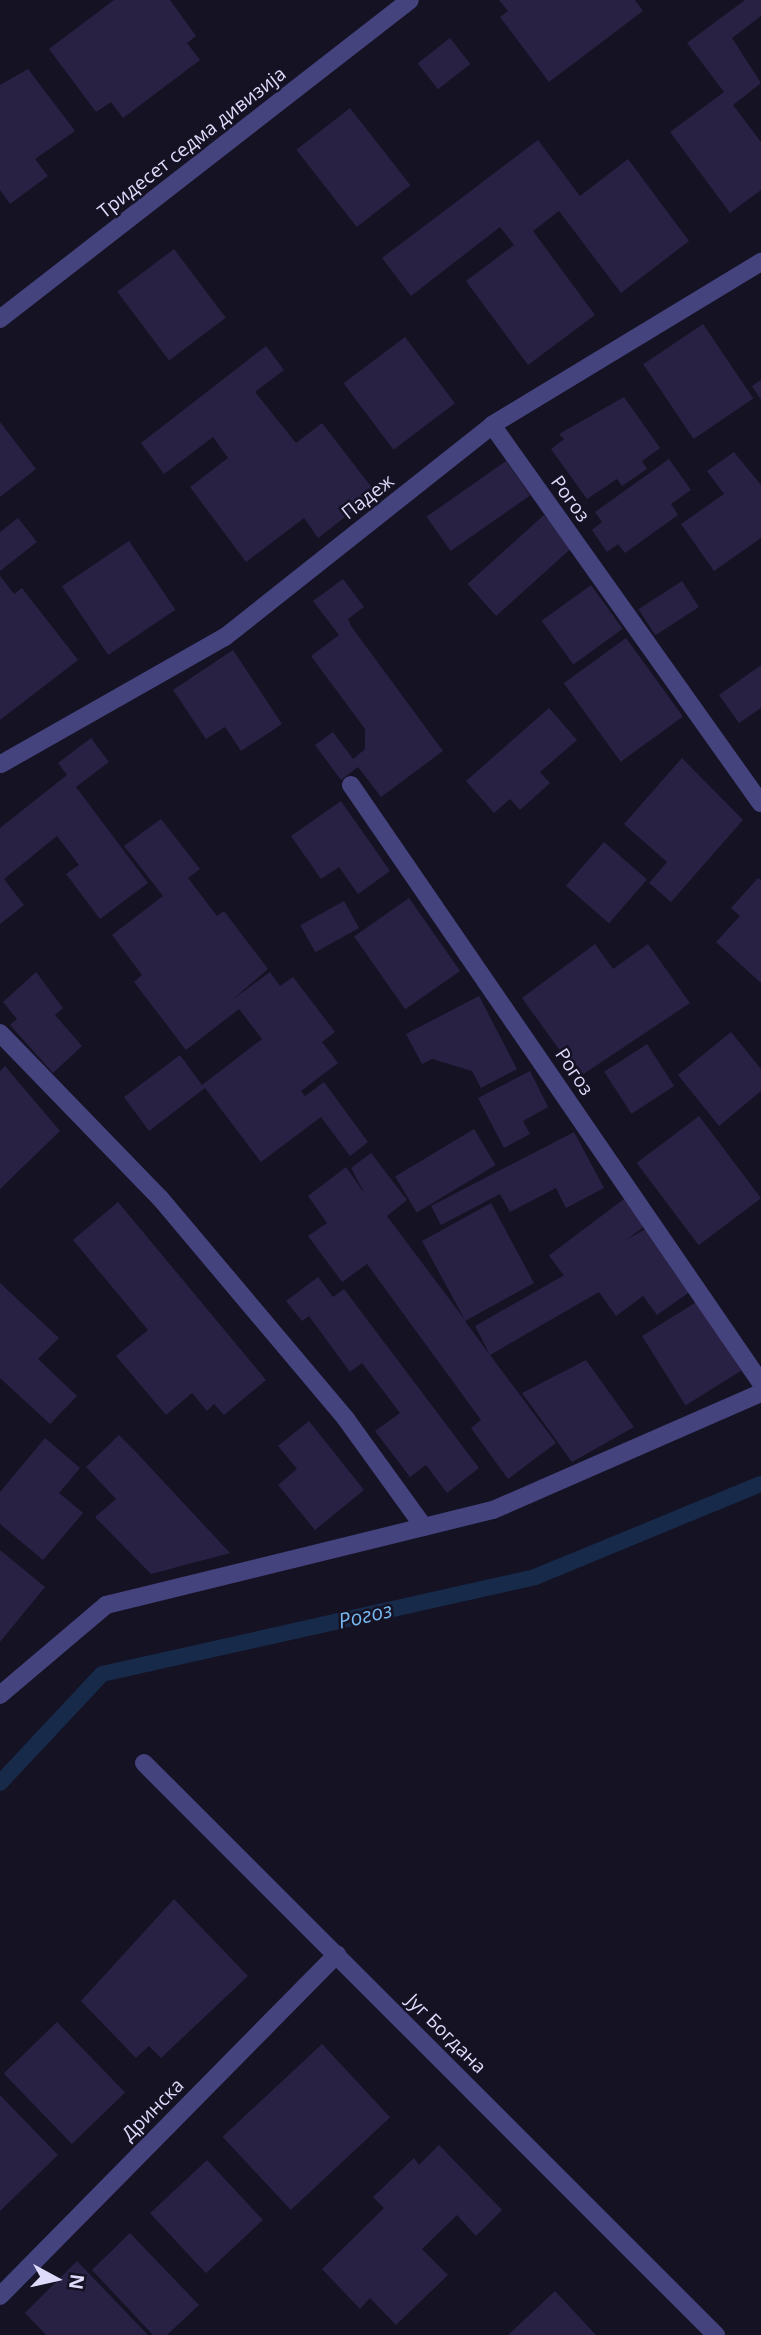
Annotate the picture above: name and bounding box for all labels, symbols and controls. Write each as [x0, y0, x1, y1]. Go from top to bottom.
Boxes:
street label: Тридесет седма дивизија [94, 63, 290, 223]
street label: Падеж [337, 470, 399, 524]
street label: Рогоз [546, 471, 594, 527]
street label: Рогоз [550, 1044, 598, 1100]
water label: Рогоз [336, 1597, 394, 1633]
street label: Југ Богдана [402, 1990, 490, 2078]
street label: Дринска [117, 2074, 189, 2146]
north arrow [21, 2244, 91, 2314]
text: N [63, 2272, 91, 2291]

